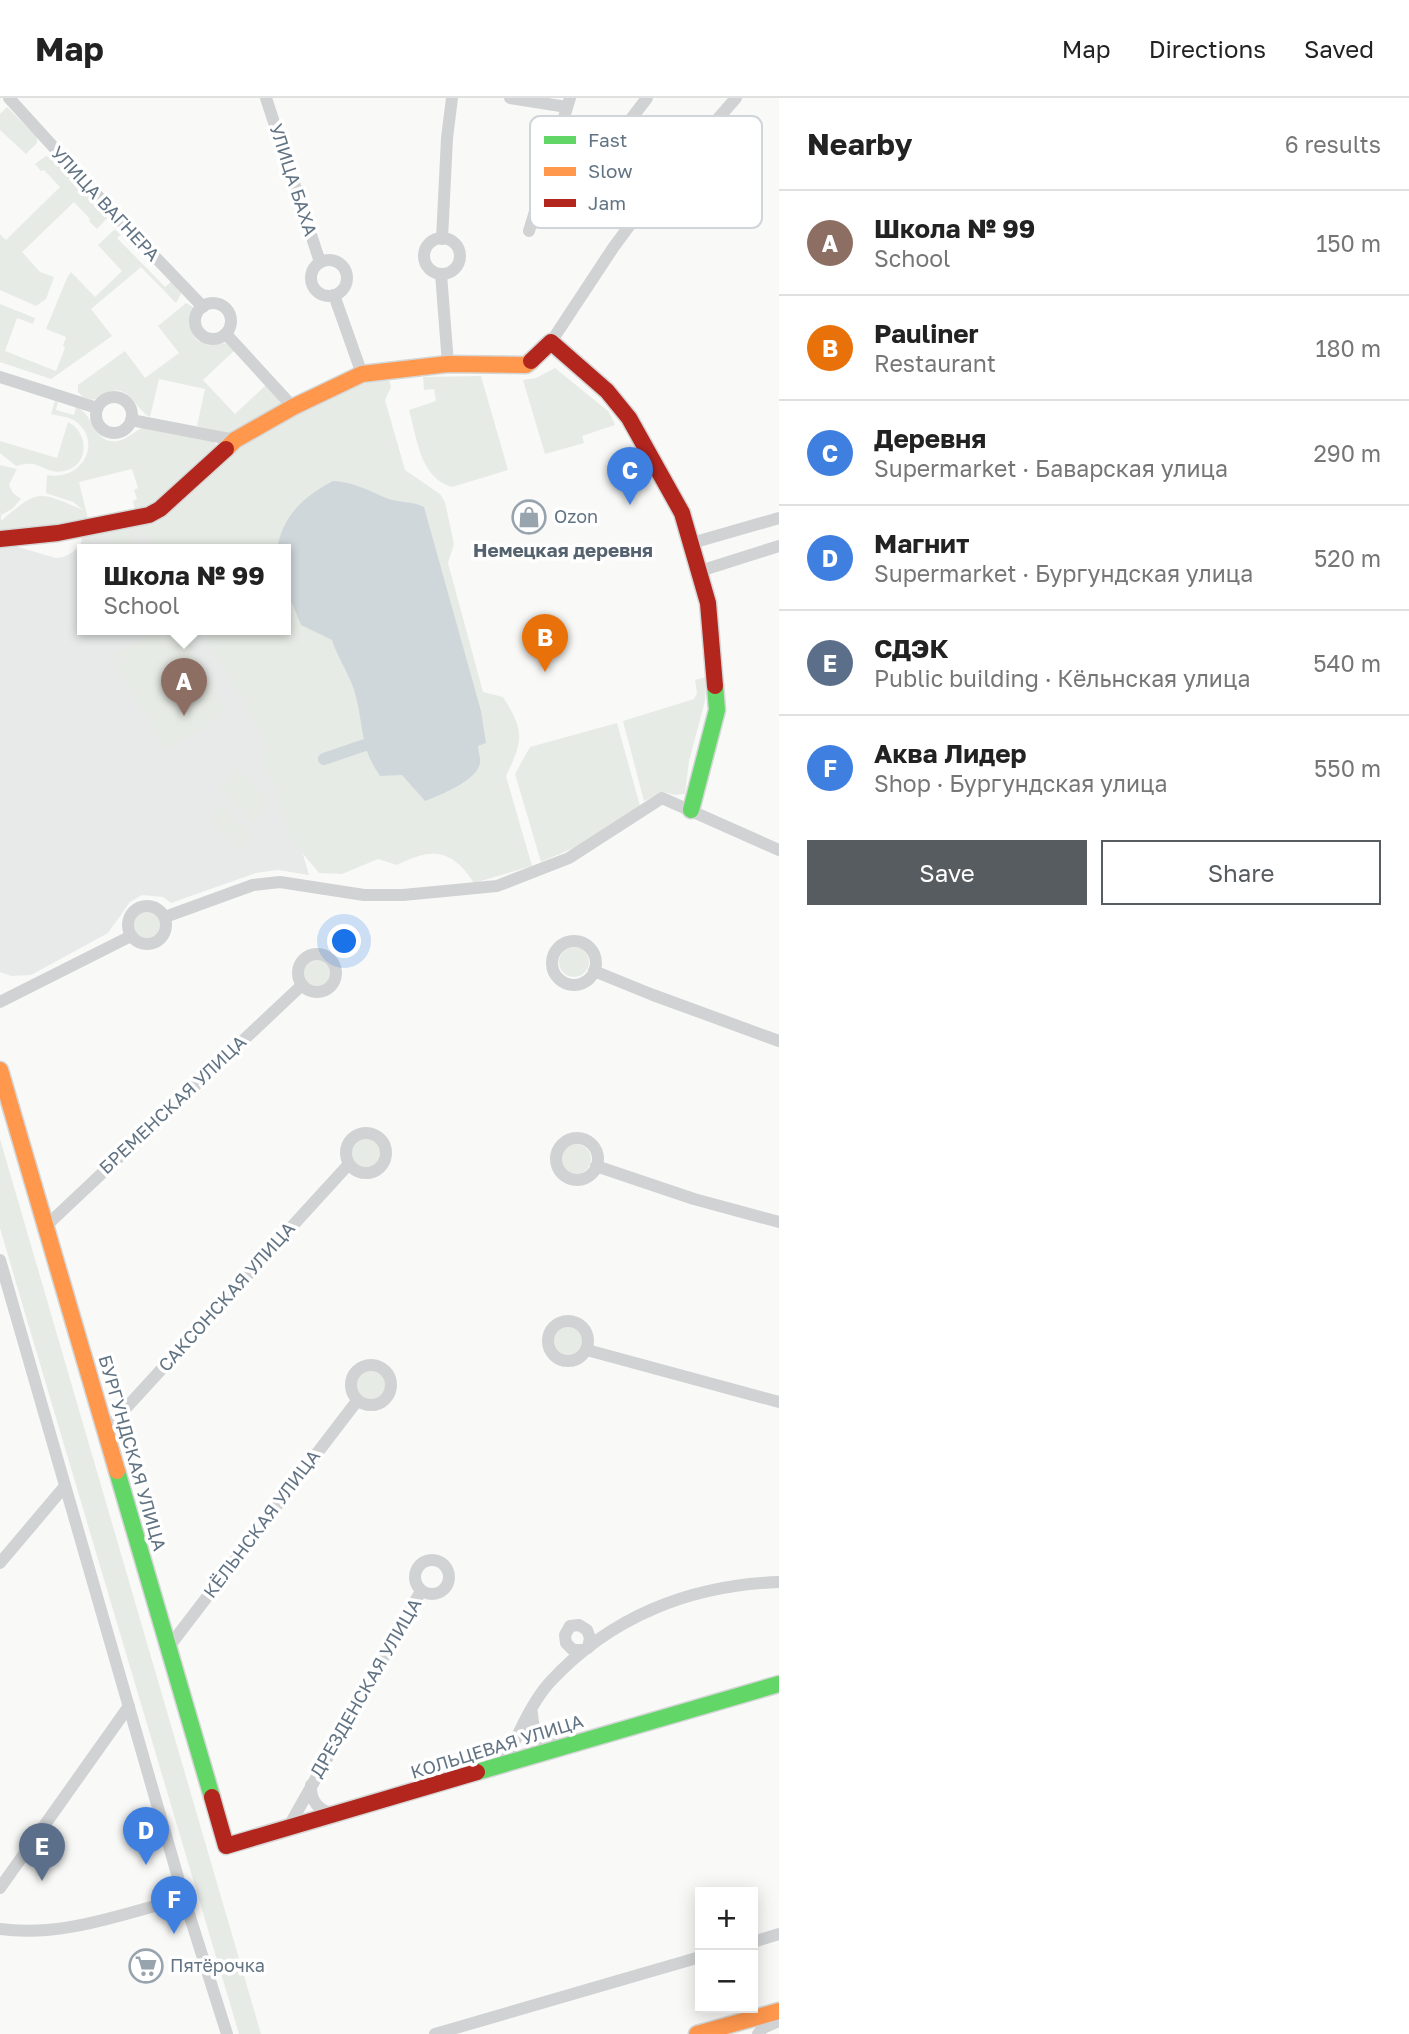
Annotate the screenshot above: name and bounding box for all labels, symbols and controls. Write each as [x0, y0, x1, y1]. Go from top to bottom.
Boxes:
text: Map [35, 29, 104, 68]
text: Map [1062, 34, 1111, 63]
text: Directions [1149, 34, 1266, 63]
text: Saved [1304, 34, 1374, 63]
legend [530, 116, 762, 228]
street label: УЛИЦА БАХА [265, 121, 322, 239]
text: Nearby [807, 126, 912, 162]
text: Fast [588, 128, 627, 151]
text: 6 results [1285, 130, 1381, 158]
street label: УЛИЦА ВАГНЕРА [47, 141, 165, 265]
text: Slow [588, 159, 633, 182]
text: Jam [588, 191, 626, 214]
text: Школа № 99 [874, 213, 1035, 244]
text: A [822, 229, 838, 257]
text: 150 m [1316, 229, 1381, 257]
text: School [874, 244, 950, 272]
text: Pauliner [874, 318, 979, 349]
text: B [822, 334, 838, 362]
text: 180 m [1315, 334, 1381, 362]
text: Restaurant [874, 349, 996, 377]
text: Деревня [874, 423, 986, 454]
text: C [822, 439, 838, 467]
text: 290 m [1313, 439, 1381, 467]
pin: C [607, 447, 653, 505]
text: Supermarket · Баварская улица [874, 454, 1228, 482]
shop icon: Ozon [510, 498, 548, 536]
place label: Ozon [554, 505, 598, 527]
text: Магнит [874, 528, 969, 559]
district label: Немецкая деревня [473, 538, 653, 561]
popup [77, 544, 291, 635]
text: D [822, 544, 838, 572]
text: 520 m [1314, 544, 1381, 572]
text: Supermarket · Бургундская улица [874, 559, 1253, 587]
text: Школа № 99 [103, 560, 265, 591]
text: School [103, 591, 180, 619]
pin: B [522, 614, 568, 672]
text: СДЭК [874, 633, 949, 664]
text: E [823, 649, 837, 677]
text: 540 m [1313, 649, 1381, 677]
pin: A [161, 658, 207, 716]
text: Public building · Кёльнская улица [874, 664, 1250, 692]
text: Аква Лидер [874, 738, 1026, 769]
text: F [823, 754, 837, 782]
text: 550 m [1314, 754, 1381, 782]
text: Shop · Бургундская улица [874, 769, 1167, 797]
button: Save [807, 840, 1087, 905]
button: Share [1101, 840, 1381, 905]
your location [327, 924, 361, 958]
street label: БРЕМЕНСКАЯ УЛИЦА [94, 1030, 250, 1178]
street label: САКСОНСКАЯ УЛИЦА [153, 1217, 299, 1376]
street label: БУРГУНДСКАЯ УЛИЦА [94, 1352, 171, 1553]
street label: КЁЛЬНСКАЯ УЛИЦА [198, 1445, 324, 1602]
street label: ДРЕЗДЕНСКАЯ УЛИЦА [305, 1594, 425, 1781]
street label: КОЛЬЦЕВАЯ УЛИЦА [408, 1709, 586, 1783]
pin: D [123, 1807, 169, 1865]
pin: E [19, 1823, 65, 1881]
pin: F [151, 1876, 197, 1934]
map controls [695, 1887, 758, 2013]
button: + [695, 1887, 758, 1950]
supermarket icon: Пятёрочка [127, 1947, 165, 1985]
button: − [695, 1950, 758, 2013]
place label: Пятёрочка [170, 1954, 265, 1976]

